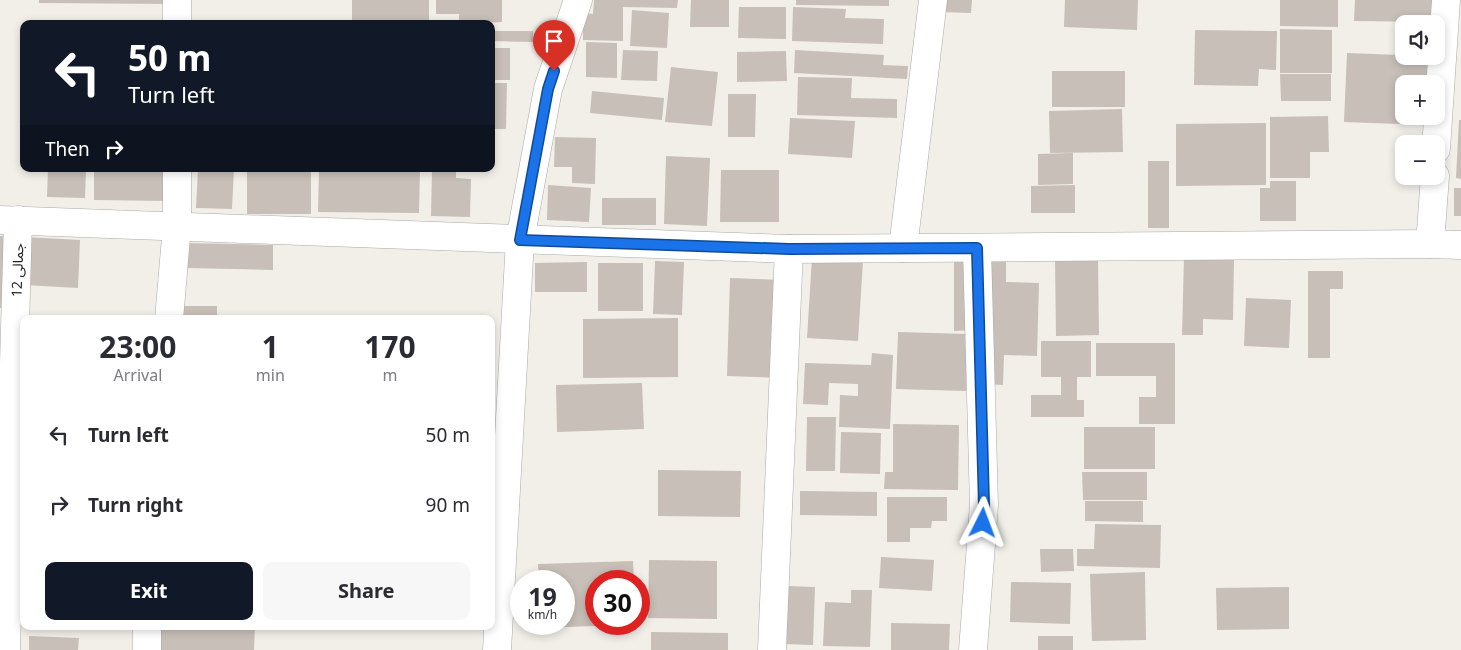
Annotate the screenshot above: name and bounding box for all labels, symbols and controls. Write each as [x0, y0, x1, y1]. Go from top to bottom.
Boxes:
map controls [1395, 15, 1445, 185]
button: sound [1395, 15, 1445, 65]
pin [533, 20, 575, 71]
icon: arrive [540, 27, 568, 55]
text: 50 m [128, 34, 211, 81]
icon: left [45, 40, 110, 105]
button: + [1395, 75, 1445, 125]
text: Turn left [128, 79, 215, 109]
icon: right [100, 135, 128, 163]
button: − [1395, 135, 1445, 185]
text: Then [45, 136, 90, 162]
street label: جمالی 12 [7, 243, 27, 297]
text: 23:00 [99, 326, 176, 367]
text: 1 [262, 326, 279, 367]
text: 170 [364, 326, 416, 367]
text: Arrival [113, 364, 162, 386]
text: min [256, 364, 285, 386]
text: m [382, 364, 397, 386]
icon: left [45, 421, 73, 449]
text: Turn left [88, 422, 169, 448]
text: 50 m [426, 422, 470, 448]
icon: right [45, 491, 73, 519]
text: Turn right [88, 492, 183, 518]
text: 90 m [426, 492, 470, 518]
position arrow [956, 496, 1008, 548]
button: Exit [45, 562, 253, 620]
button: Share [263, 562, 470, 620]
speed limit sign: 30 [585, 570, 650, 635]
text: 19 [528, 579, 557, 613]
text: km/h [528, 606, 557, 623]

